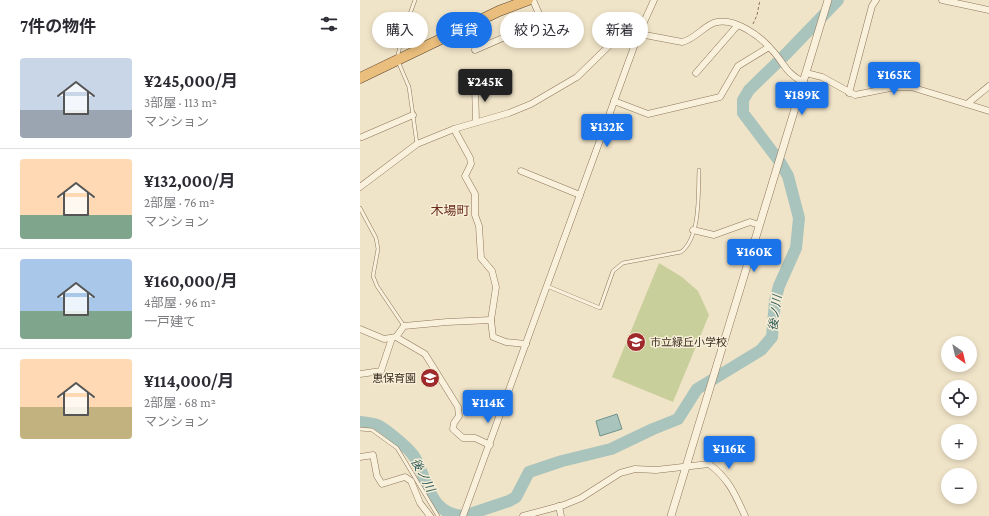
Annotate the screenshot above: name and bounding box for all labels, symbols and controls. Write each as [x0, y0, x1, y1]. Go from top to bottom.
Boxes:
chip: 購入 [372, 12, 428, 48]
chip: 賃貸 [436, 12, 492, 48]
chip: 絞り込み [500, 12, 584, 48]
chip: 新着 [592, 12, 648, 48]
icon: filters [318, 13, 340, 35]
text: 7件の物件 [20, 17, 96, 36]
pin: ¥165K [866, 62, 922, 96]
text: ¥165K [877, 67, 911, 82]
pin: ¥245K [457, 69, 513, 103]
text: ¥245,000/月 [144, 72, 238, 91]
icon: home [52, 74, 100, 122]
text: ¥245K [467, 74, 503, 89]
pin: ¥189K [774, 82, 830, 116]
text: ¥189K [784, 87, 820, 102]
text: 3部屋 · 113 m² [144, 95, 217, 110]
text: マンション [144, 114, 209, 129]
pin: ¥132K [579, 114, 635, 148]
text: ¥132K [590, 119, 624, 134]
text: ¥132,000/月 [144, 172, 236, 191]
icon: home [52, 175, 100, 223]
text: 2部屋 · 76 m² [144, 195, 215, 210]
district label: 木場町 [430, 203, 470, 218]
text: マンション [144, 214, 209, 229]
pin: ¥160K [726, 239, 782, 273]
text: ¥160K [736, 244, 772, 259]
text: ¥160,000/月 [144, 272, 238, 291]
icon: home [52, 275, 100, 323]
water label: 後ノ川 [766, 292, 784, 332]
text: 4部屋 · 96 m² [144, 295, 216, 310]
text: 一戸建て [144, 314, 196, 329]
school or university icon: 市立緑丘小学校 [625, 331, 647, 353]
place label: 市立緑丘小学校 [650, 336, 727, 348]
north arrow [941, 336, 977, 372]
map controls [941, 336, 977, 504]
school or university icon: 恵保育園 [419, 367, 441, 389]
text: ¥114,000/月 [144, 372, 234, 391]
place label: 恵保育園 [372, 372, 416, 384]
icon: home [52, 375, 100, 423]
button: locate [941, 380, 977, 416]
pin: ¥114K [460, 390, 516, 424]
text: 2部屋 · 68 m² [144, 395, 216, 410]
text: ¥114K [472, 395, 504, 410]
text: マンション [144, 414, 209, 429]
button: + [941, 424, 977, 460]
pin: ¥116K [701, 436, 757, 470]
text: ¥116K [713, 441, 745, 456]
water label: 後ノ川 [408, 456, 439, 496]
button: − [941, 468, 977, 504]

